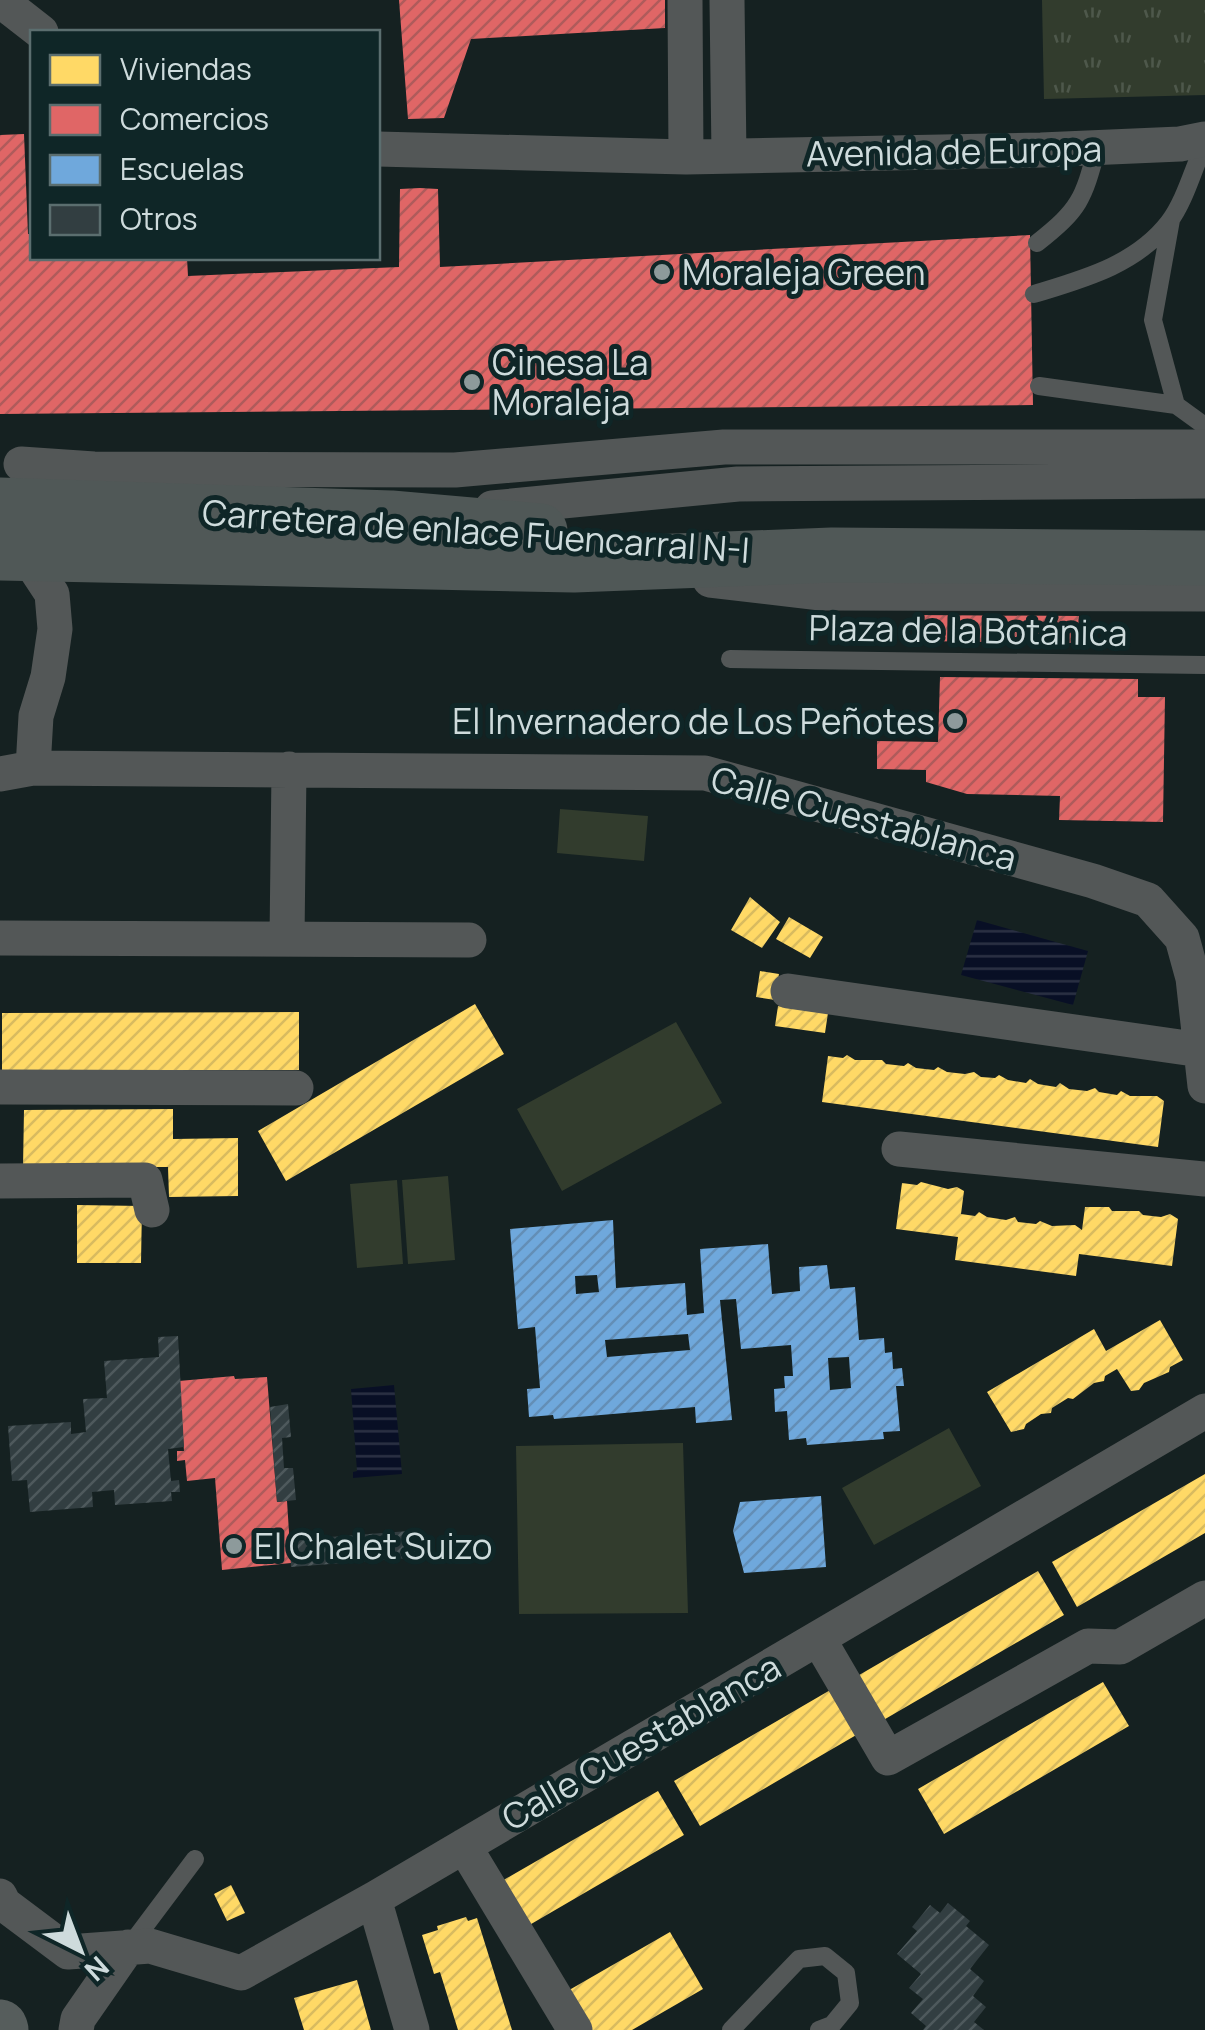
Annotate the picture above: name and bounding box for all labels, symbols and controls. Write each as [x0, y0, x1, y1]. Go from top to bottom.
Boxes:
legend [30, 30, 380, 260]
text: Viviendas [120, 48, 252, 89]
text: Comercios [120, 98, 269, 139]
street label: Avenida de Europa [806, 124, 1102, 178]
text: Escuelas [120, 148, 244, 189]
text: Otros [120, 198, 198, 239]
place label: Moraleja Green [682, 248, 925, 296]
marker: Moraleja Green [651, 261, 673, 283]
place label: Cinesa La Moraleja [492, 338, 648, 426]
marker: Cinesa La Moraleja [461, 371, 483, 393]
street label: Carretera de enlace Fuencarral N-I [201, 488, 751, 574]
street label: Plaza de la Botánica [808, 603, 1128, 657]
place label: El Invernadero de Los Peñotes [452, 697, 935, 745]
marker: El Invernadero de Los Peñotes [944, 710, 966, 732]
street label: Calle Cuestablanca [706, 754, 1022, 882]
place label: El Chalet Suizo [254, 1522, 492, 1570]
marker: El Chalet Suizo [223, 1535, 245, 1557]
street label: Calle Cuestablanca [493, 1643, 789, 1841]
north arrow [30, 1900, 130, 2000]
text: N [77, 1948, 118, 1990]

